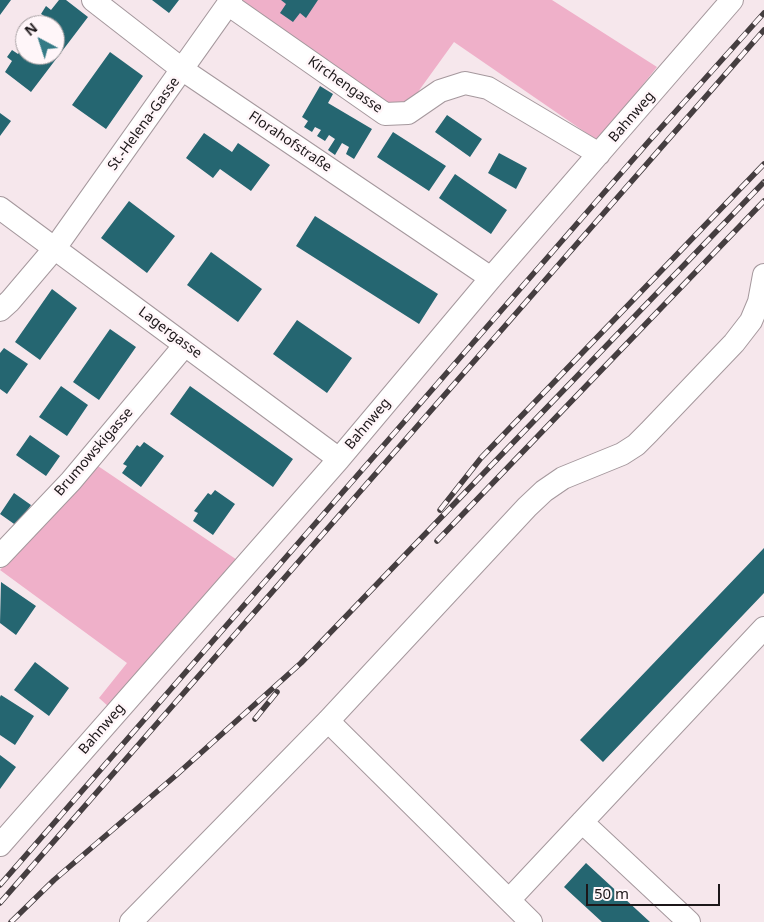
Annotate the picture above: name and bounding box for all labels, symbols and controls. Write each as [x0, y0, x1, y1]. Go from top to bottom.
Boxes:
north arrow [15, 15, 65, 65]
text: N [20, 18, 41, 40]
street label: Kirchengasse [304, 53, 386, 117]
street label: St.-Helena-Gasse [105, 74, 183, 174]
street label: Bahnweg [605, 88, 659, 146]
street label: Florahofstraße [245, 108, 335, 176]
street label: Lagergasse [135, 304, 205, 362]
street label: Bahnweg [342, 395, 394, 453]
street label: Brumowskigasse [51, 404, 137, 500]
street label: Bahnweg [75, 700, 129, 758]
scale bar [589, 874, 723, 906]
text: 50 m [594, 883, 629, 903]

